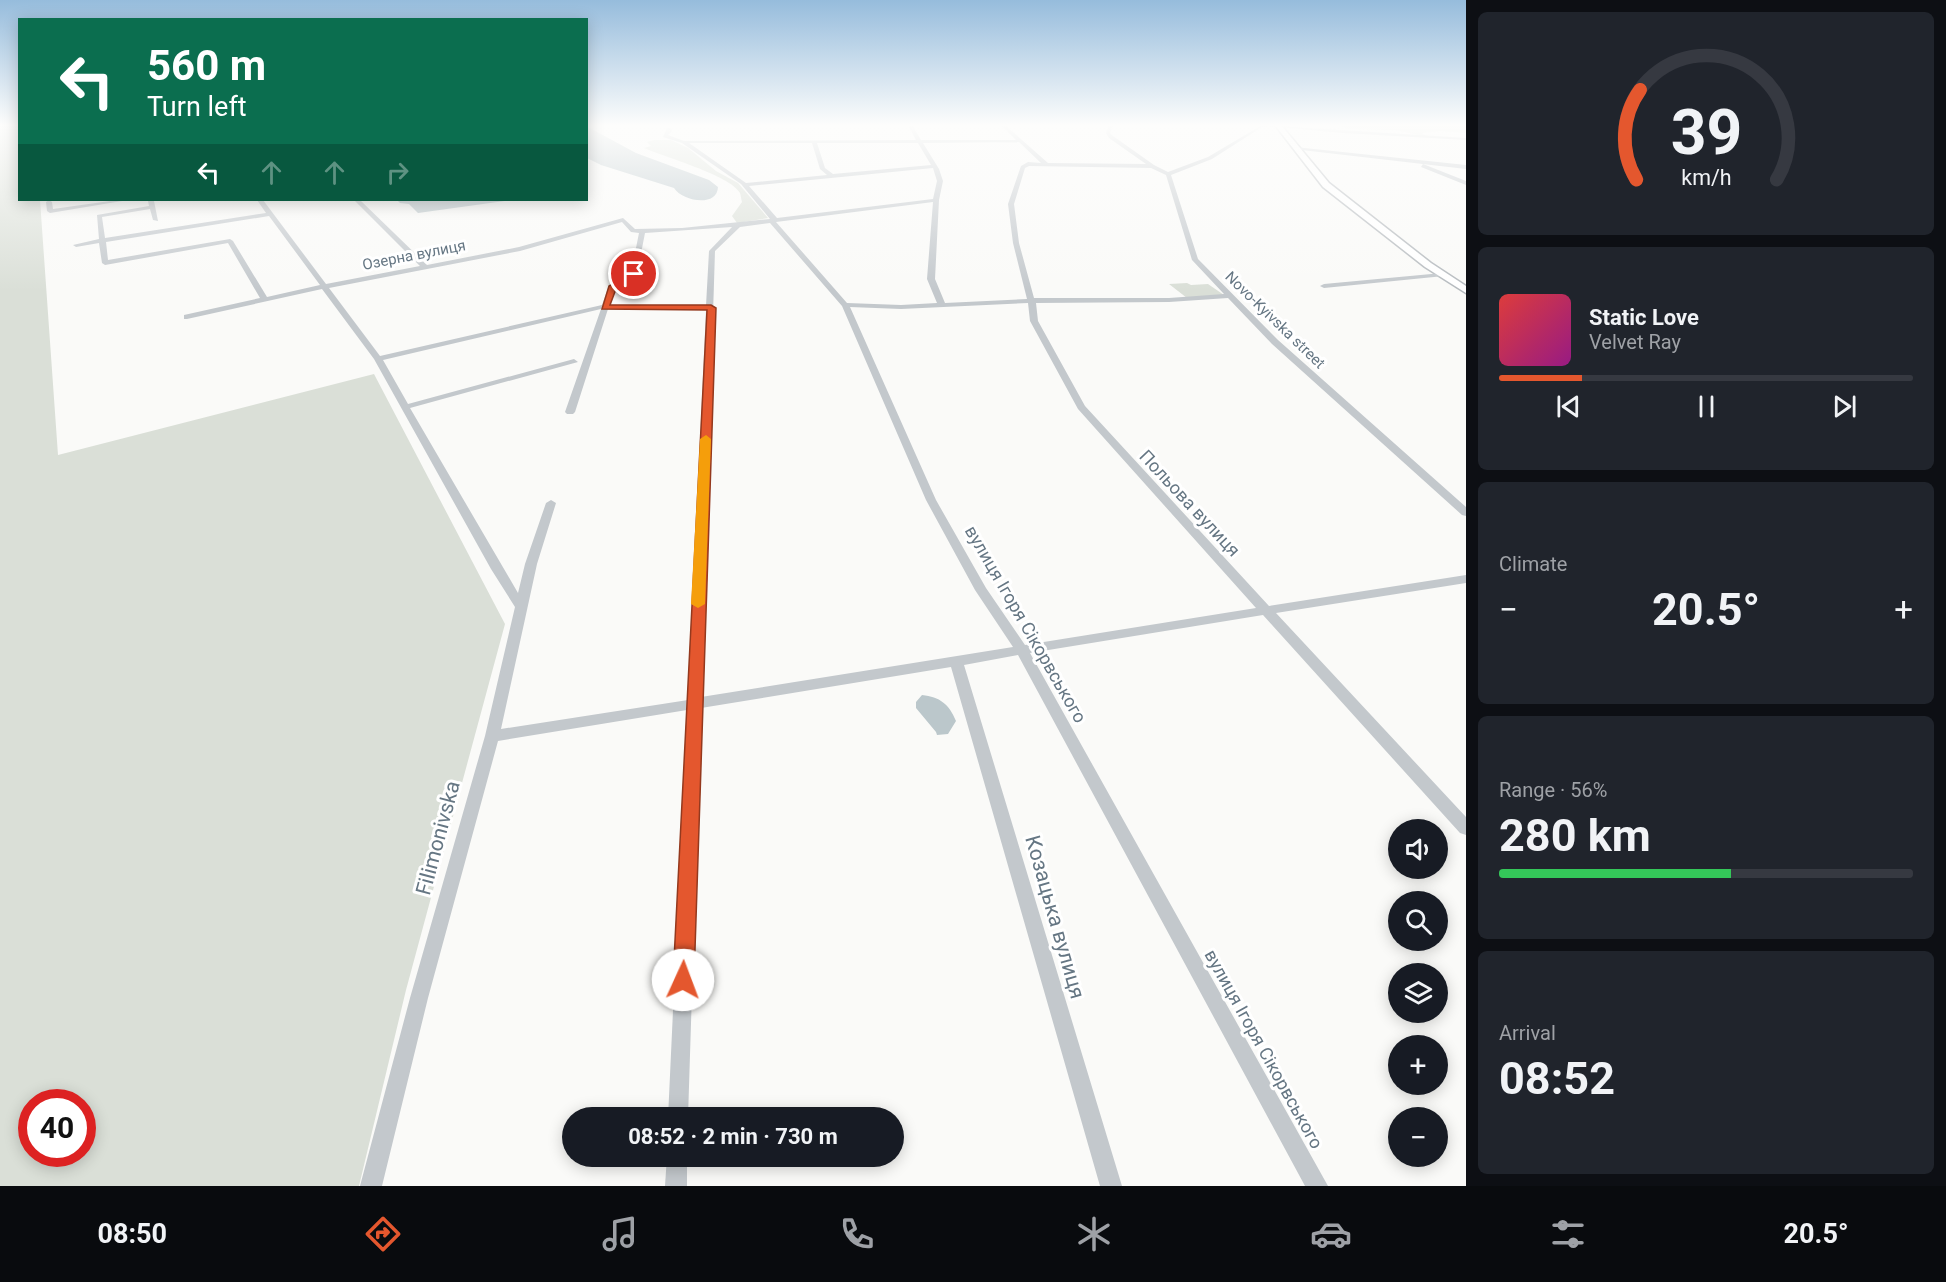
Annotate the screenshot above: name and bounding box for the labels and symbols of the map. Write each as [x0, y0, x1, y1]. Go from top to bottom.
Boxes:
street label: Озерна вулиця [361, 236, 467, 274]
pin [608, 248, 659, 299]
street label: Novo-Kyivska street [1221, 268, 1329, 372]
street label: Польова вулиця [1135, 445, 1245, 561]
street label: вулиця Ігоря Сікорвського [961, 522, 1091, 726]
street label: Filimonivska [411, 778, 465, 898]
street label: Козацька вулиця [1020, 833, 1090, 1001]
street label: вулиця Ігоря Сікорвського [1200, 946, 1328, 1152]
position arrow [651, 948, 715, 1012]
speed limit sign: 40 [18, 1089, 96, 1167]

